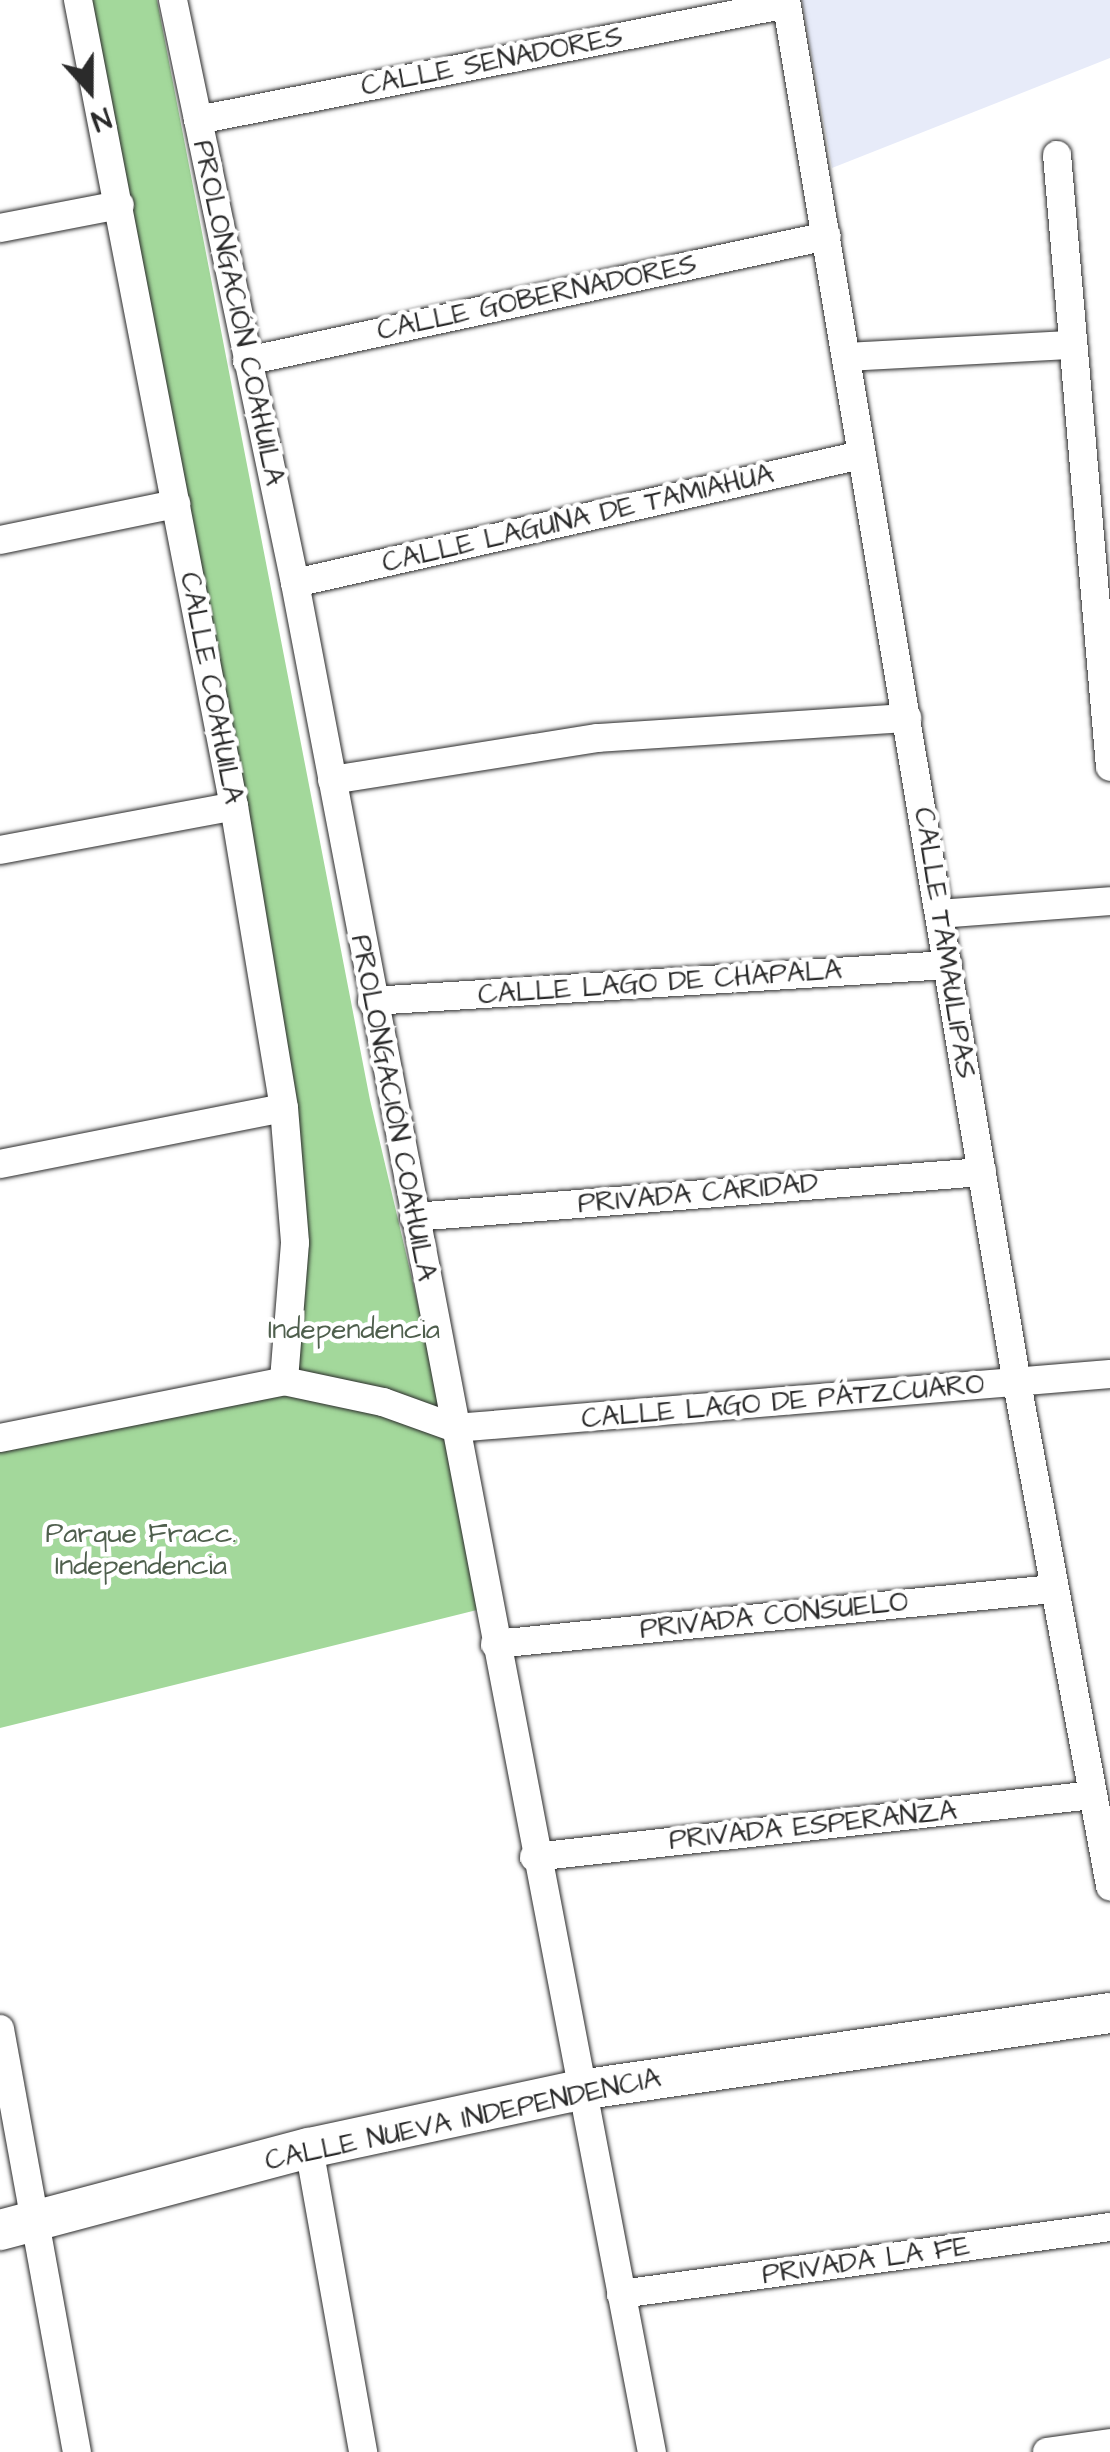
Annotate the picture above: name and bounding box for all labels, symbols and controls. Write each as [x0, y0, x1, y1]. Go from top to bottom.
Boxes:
street label: CALLE SENADORES [358, 20, 626, 104]
north arrow [40, 40, 140, 140]
text: N [86, 97, 116, 140]
street label: PROLONGACIÓN COAHUILA [185, 137, 291, 489]
street label: CALLE GOBERNADORES [374, 248, 700, 348]
street label: CALLE LAGUNA DE TAMIAHUA [379, 458, 777, 580]
street label: CALLE COAHUILA [172, 569, 250, 807]
street label: CALLE TAMAULIPAS [906, 805, 982, 1081]
street label: PROLONGACIÓN COAHUILA [343, 932, 443, 1284]
street label: CALLE LAGO DE CHAPALA [477, 954, 843, 1012]
street label: PRIVADA CARIDAD [576, 1167, 820, 1221]
park label: Independencia [268, 1313, 440, 1347]
street label: CALLE LAGO DE PÁTZCUARO [580, 1368, 986, 1436]
park label: Parque Fracc. Independencia [46, 1517, 236, 1583]
street label: PRIVADA CONSUELO [638, 1585, 910, 1647]
street label: PRIVADA ESPERANZA [667, 1794, 959, 1858]
street label: CALLE NUEVA INDEPENDENCIA [262, 2062, 664, 2178]
street label: PRIVADA LA FE [760, 2230, 972, 2292]

